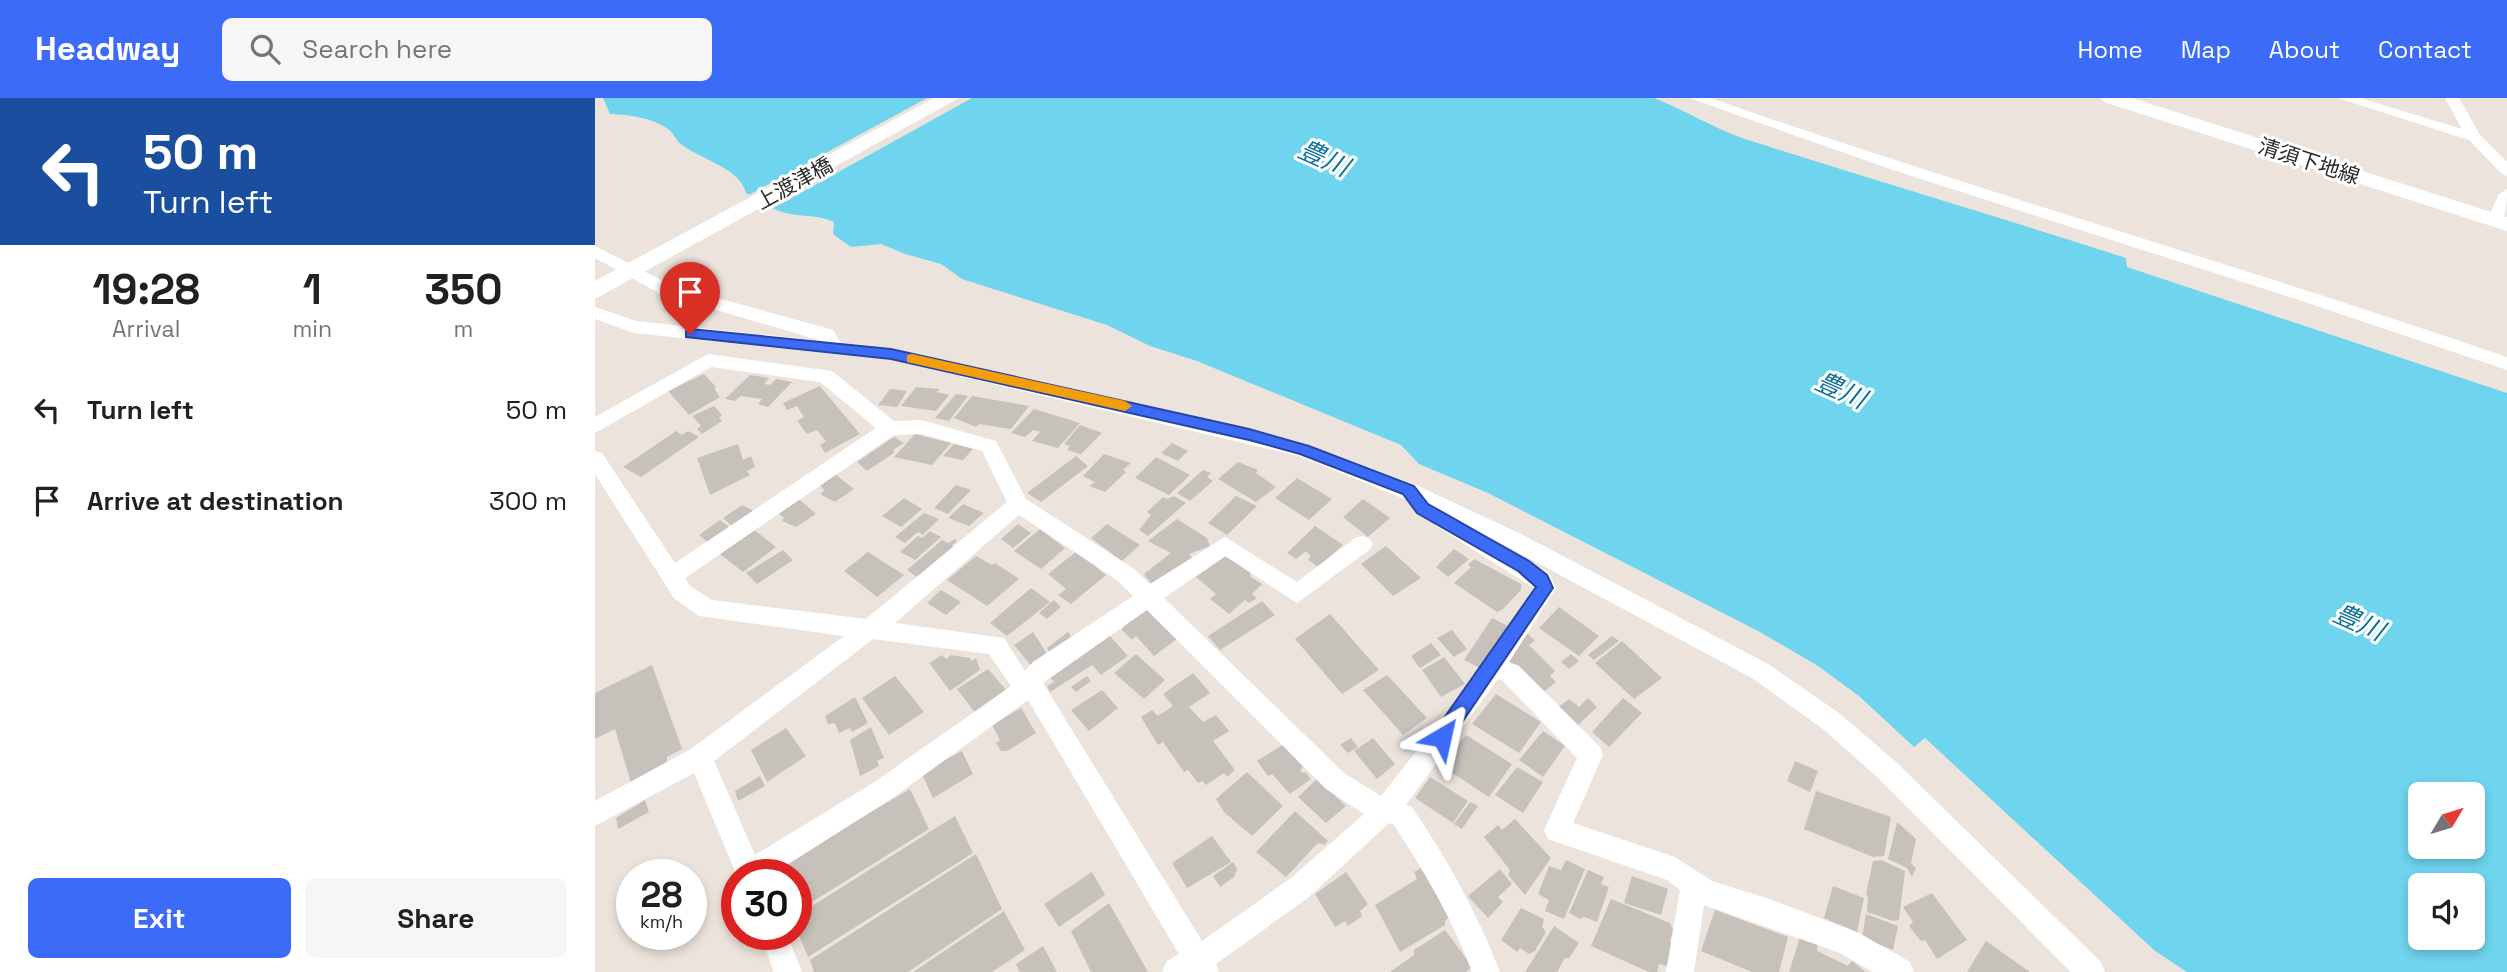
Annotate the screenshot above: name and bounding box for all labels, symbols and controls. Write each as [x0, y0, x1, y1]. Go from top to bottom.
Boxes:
search box [222, 18, 712, 81]
text: Headway [35, 28, 180, 70]
icon: search [246, 30, 284, 68]
text: Search here [302, 32, 452, 66]
text: Home [2077, 34, 2143, 65]
text: Map [2181, 34, 2231, 65]
text: About [2269, 34, 2340, 65]
text: Contact [2378, 34, 2472, 65]
text: 50 m [143, 121, 258, 183]
icon: left [28, 126, 119, 217]
water label: 豊川 [1293, 132, 1357, 185]
street label: 清須下地線 [2255, 132, 2363, 190]
street label: 上渡津橋 [751, 151, 837, 215]
text: Turn left [143, 182, 273, 222]
pin [660, 262, 720, 334]
text: 19:28 [92, 263, 200, 316]
text: 1 [303, 263, 322, 316]
text: 350 [425, 263, 502, 316]
icon: arrive [671, 273, 709, 311]
text: Arrival [112, 314, 180, 344]
text: min [293, 314, 332, 344]
text: m [454, 314, 473, 344]
water label: 豊川 [1810, 364, 1874, 417]
icon: left [28, 391, 66, 429]
text: Turn left [87, 393, 194, 427]
text: 50 m [506, 393, 567, 427]
icon: arrive [28, 482, 66, 520]
text: Arrive at destination [87, 484, 344, 518]
text: 300 m [489, 484, 567, 518]
water label: 豊川 [2328, 596, 2392, 649]
position arrow [1405, 700, 1479, 774]
north arrow [2408, 782, 2485, 859]
map controls [2408, 782, 2485, 950]
speed limit sign: 30 [721, 859, 812, 950]
text: 28 [641, 873, 682, 917]
button: sound [2408, 873, 2485, 950]
button: Exit [28, 878, 291, 958]
button: Share [305, 878, 567, 958]
text: km/h [640, 910, 683, 933]

